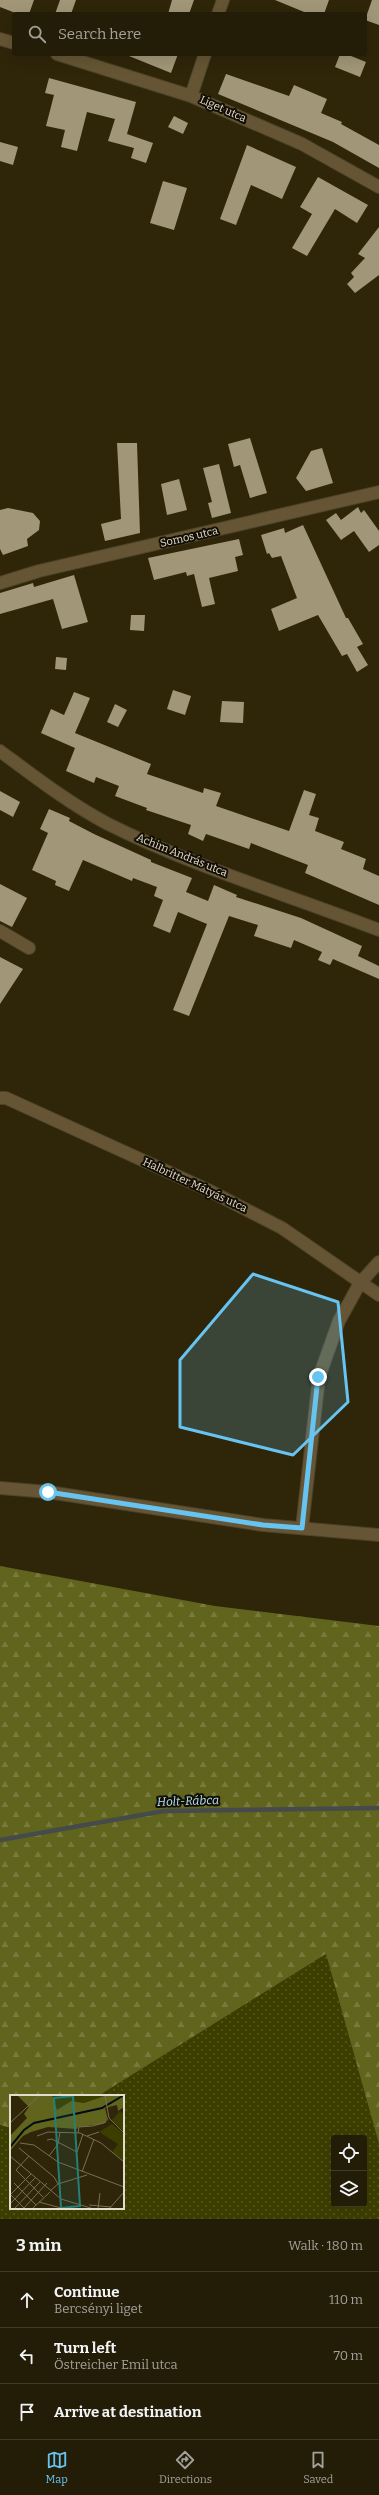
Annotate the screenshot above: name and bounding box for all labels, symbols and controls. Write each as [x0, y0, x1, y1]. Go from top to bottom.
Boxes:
search box [12, 12, 367, 56]
icon: search [26, 23, 48, 45]
text: Search here [58, 25, 141, 43]
street label: Liget utca [198, 93, 248, 125]
street label: Somos utca [159, 524, 219, 550]
street label: Achim András utca [135, 831, 229, 879]
street label: Halbritter Mátyás utca [141, 1155, 249, 1215]
route end [309, 1368, 327, 1386]
route start [39, 1483, 57, 1501]
water label: Holt-Rábca [157, 1793, 219, 1809]
inset map [10, 2095, 124, 2209]
map controls [331, 2135, 367, 2207]
button: locate [331, 2135, 367, 2171]
button: layers [331, 2171, 367, 2207]
text: 3 min [16, 2235, 61, 2256]
text: Walk · 180 m [288, 2238, 363, 2253]
text: Continue [54, 2283, 120, 2301]
icon: ahead [16, 2289, 38, 2311]
text: 110 m [329, 2292, 363, 2307]
text: Bercsényi liget [54, 2301, 142, 2316]
text: Turn left [54, 2339, 116, 2357]
icon: left [16, 2345, 38, 2367]
text: 70 m [333, 2348, 363, 2363]
text: Östreicher Emil utca [54, 2357, 178, 2372]
icon: arrive [16, 2401, 38, 2423]
text: Arrive at destination [54, 2403, 201, 2421]
tab: Map [46, 2449, 68, 2486]
tab: Directions [159, 2449, 212, 2486]
tab: Saved [303, 2449, 333, 2486]

